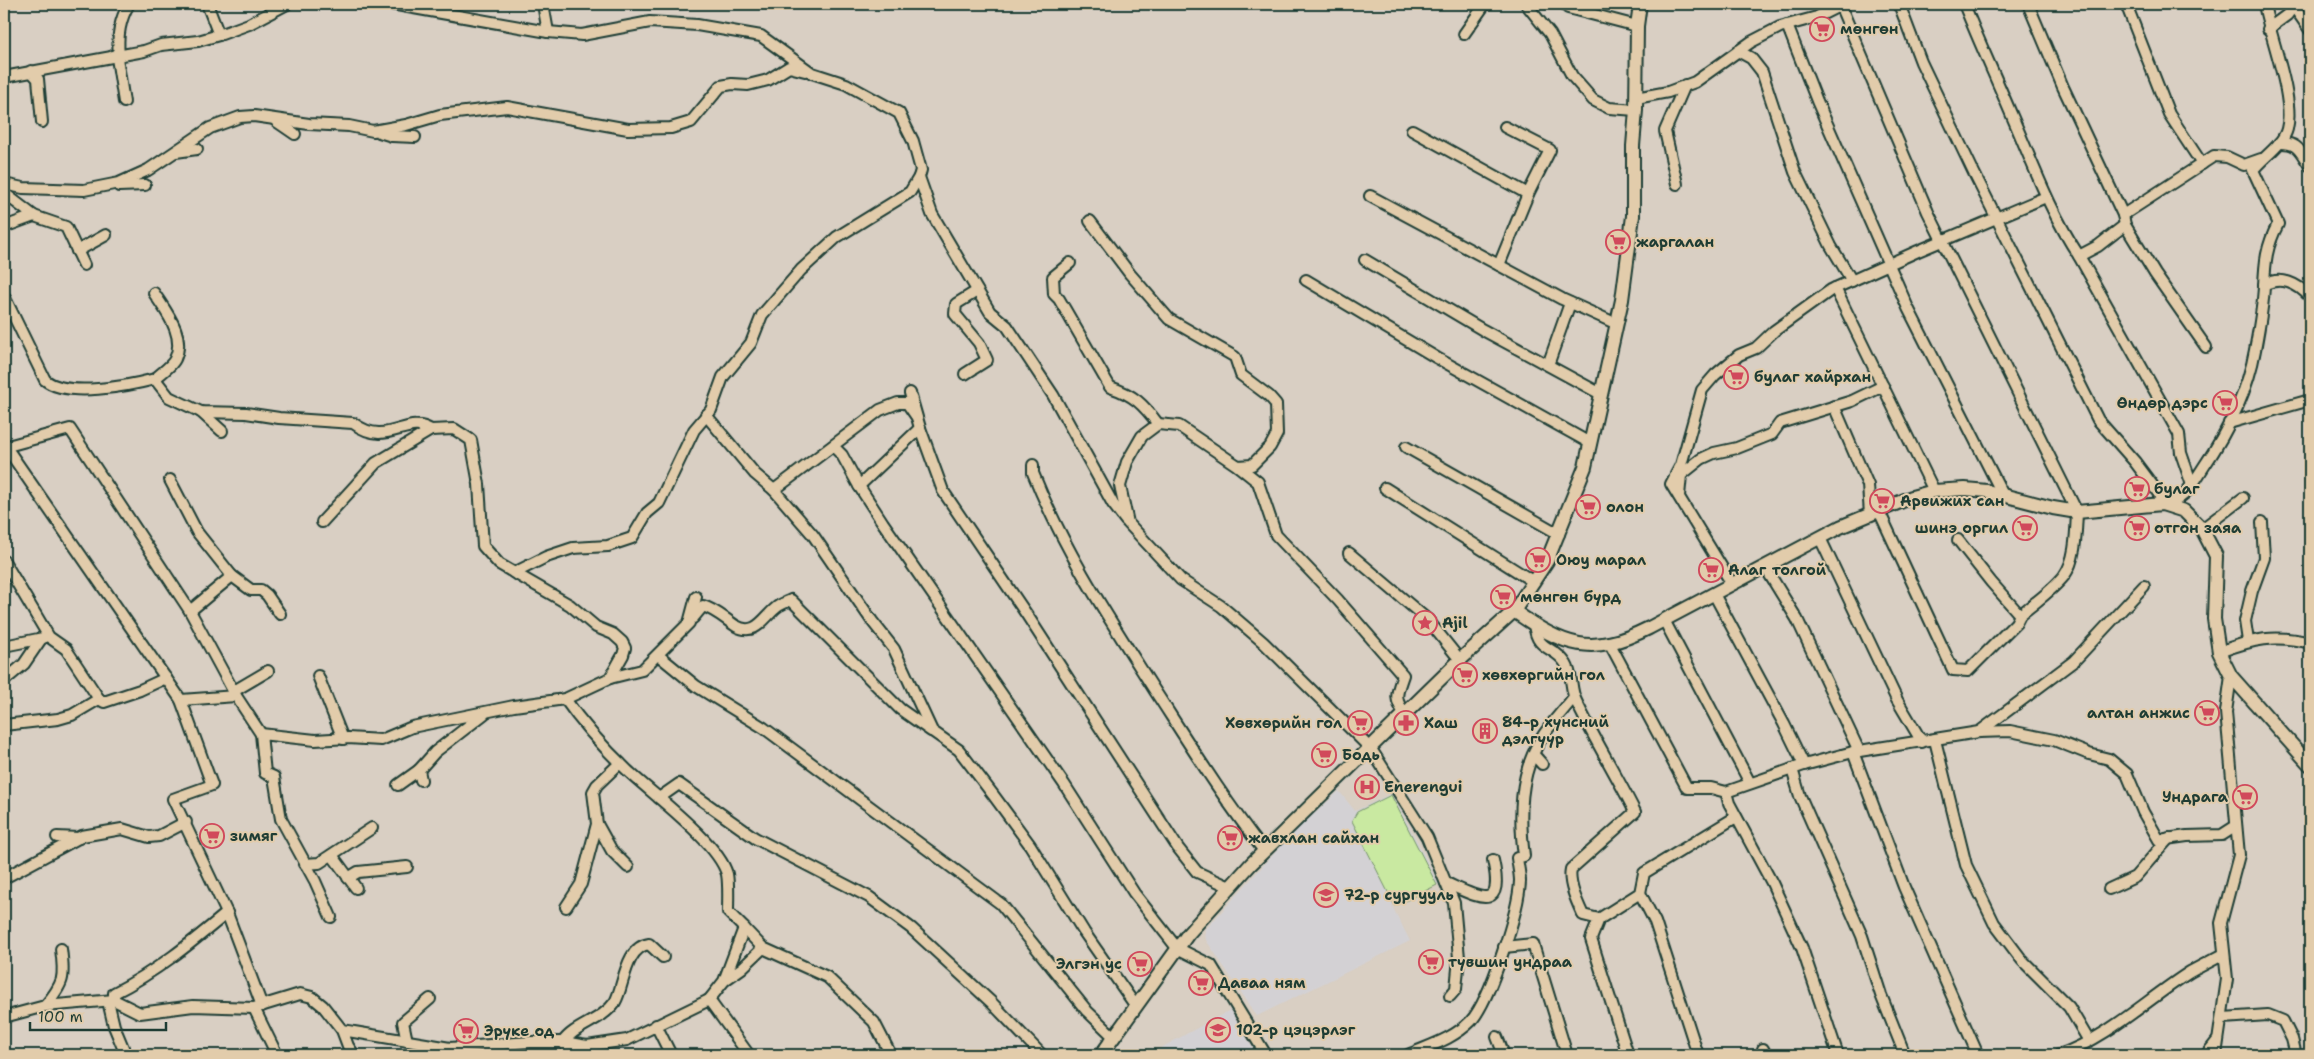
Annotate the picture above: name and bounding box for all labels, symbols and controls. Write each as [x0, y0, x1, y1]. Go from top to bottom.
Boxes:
supermarket icon: мөнгөн [1809, 16, 1835, 42]
place label: мөнгөн [1840, 19, 1899, 39]
supermarket icon: жаргалан [1605, 229, 1631, 255]
place label: жаргалан [1636, 232, 1714, 252]
supermarket icon: булаг хайрхан [1723, 364, 1749, 390]
place label: булаг хайрхан [1754, 367, 1871, 387]
supermarket icon: Өндөр дэрс [2212, 390, 2238, 416]
place label: Өндөр дэрс [2117, 393, 2208, 413]
supermarket icon: булаг [2124, 476, 2150, 502]
place label: булаг [2154, 479, 2200, 499]
supermarket icon: Арвижих сан [1869, 488, 1895, 514]
place label: Арвижих сан [1900, 491, 2004, 511]
supermarket icon: олон [1575, 494, 1601, 520]
place label: олон [1606, 497, 1644, 517]
supermarket icon: шинэ оргил [2012, 515, 2038, 541]
supermarket icon: отгон заяа [2124, 515, 2150, 541]
place label: шинэ оргил [1915, 518, 2008, 538]
place label: отгон заяа [2154, 518, 2242, 538]
supermarket icon: Оюу марал [1525, 547, 1551, 573]
place label: Оюу марал [1556, 550, 1646, 570]
supermarket icon: Алаг толгой [1698, 557, 1724, 583]
place label: Алаг толгой [1728, 560, 1827, 580]
supermarket icon: мөнгөн бүрд [1490, 584, 1516, 610]
place label: мөнгөн бүрд [1520, 587, 1621, 607]
place icon: Ajil [1412, 610, 1438, 636]
place label: Ajil [1442, 613, 1468, 633]
supermarket icon: хөвхөргийн гол [1452, 662, 1478, 688]
place label: хөвхөргийн гол [1482, 665, 1605, 685]
supermarket icon: алтан анжис [2194, 700, 2220, 726]
place label: алтан анжис [2087, 703, 2190, 723]
supermarket icon: Хөвхөрийн гол [1347, 710, 1373, 736]
pharmacy icon: Хаш [1393, 710, 1419, 736]
place label: 84-р хүнсний дэлгүүр [1502, 712, 1609, 749]
place label: Хөвхөрийн гол [1225, 713, 1342, 733]
place label: Хаш [1424, 713, 1458, 733]
building icon: 84-р хүнсний дэлгүүр [1472, 718, 1498, 744]
supermarket icon: Бодь [1311, 742, 1337, 768]
place label: Бодь [1342, 745, 1380, 765]
hospital icon: Enerengui [1354, 774, 1380, 800]
place label: Enerengui [1384, 777, 1462, 797]
supermarket icon: Ундрага [2232, 784, 2258, 810]
place label: Ундрага [2162, 787, 2229, 807]
supermarket icon: зимяг [199, 823, 225, 849]
supermarket icon: жавхлан сайхан [1217, 825, 1243, 851]
place label: зимяг [230, 826, 278, 846]
place label: жавхлан сайхан [1248, 828, 1379, 848]
school or university icon: 72-р сургууль [1313, 882, 1339, 908]
place label: 72-р сургууль [1344, 885, 1454, 905]
supermarket icon: түвшин ундраа [1418, 949, 1444, 975]
supermarket icon: Элгэн ус [1127, 951, 1153, 977]
place label: түвшин ундраа [1448, 952, 1573, 972]
place label: Элгэн ус [1056, 954, 1122, 974]
supermarket icon: Даваа ням [1188, 970, 1214, 996]
place label: Даваа ням [1218, 973, 1306, 993]
scale bar [30, 999, 166, 1031]
text: 100 m [38, 1007, 83, 1027]
school or university icon: 102-р цэцэрлэг [1205, 1017, 1231, 1043]
supermarket icon: Эрүке од [453, 1018, 479, 1044]
place label: 102-р цэцэрлэг [1236, 1020, 1356, 1040]
place label: Эрүке од [484, 1021, 555, 1041]

